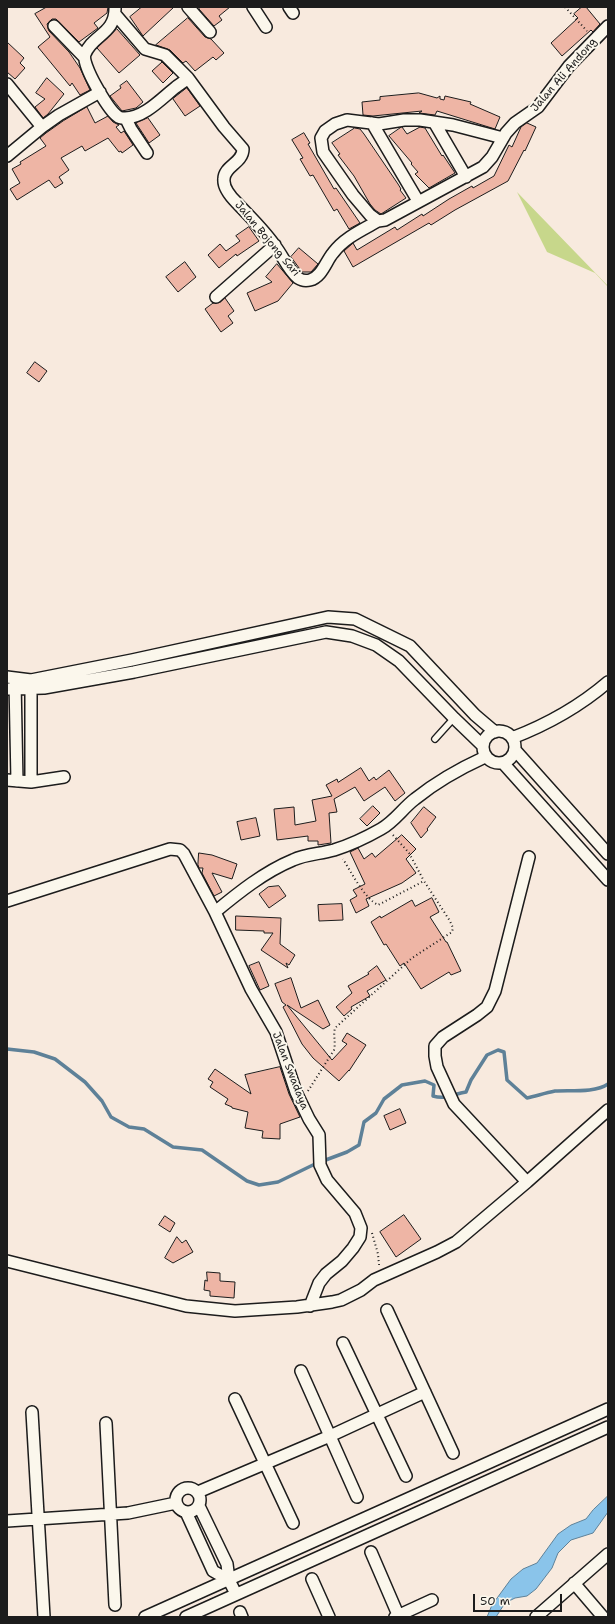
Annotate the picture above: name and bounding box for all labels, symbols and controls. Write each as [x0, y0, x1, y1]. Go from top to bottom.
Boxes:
street label: Jalan Ali Andong [528, 35, 600, 115]
street label: Jalan Bojong Sari [232, 199, 302, 279]
street label: Jalan Swadaya [269, 1030, 311, 1112]
scale bar [475, 1586, 564, 1612]
text: 50 m [480, 1593, 510, 1609]

